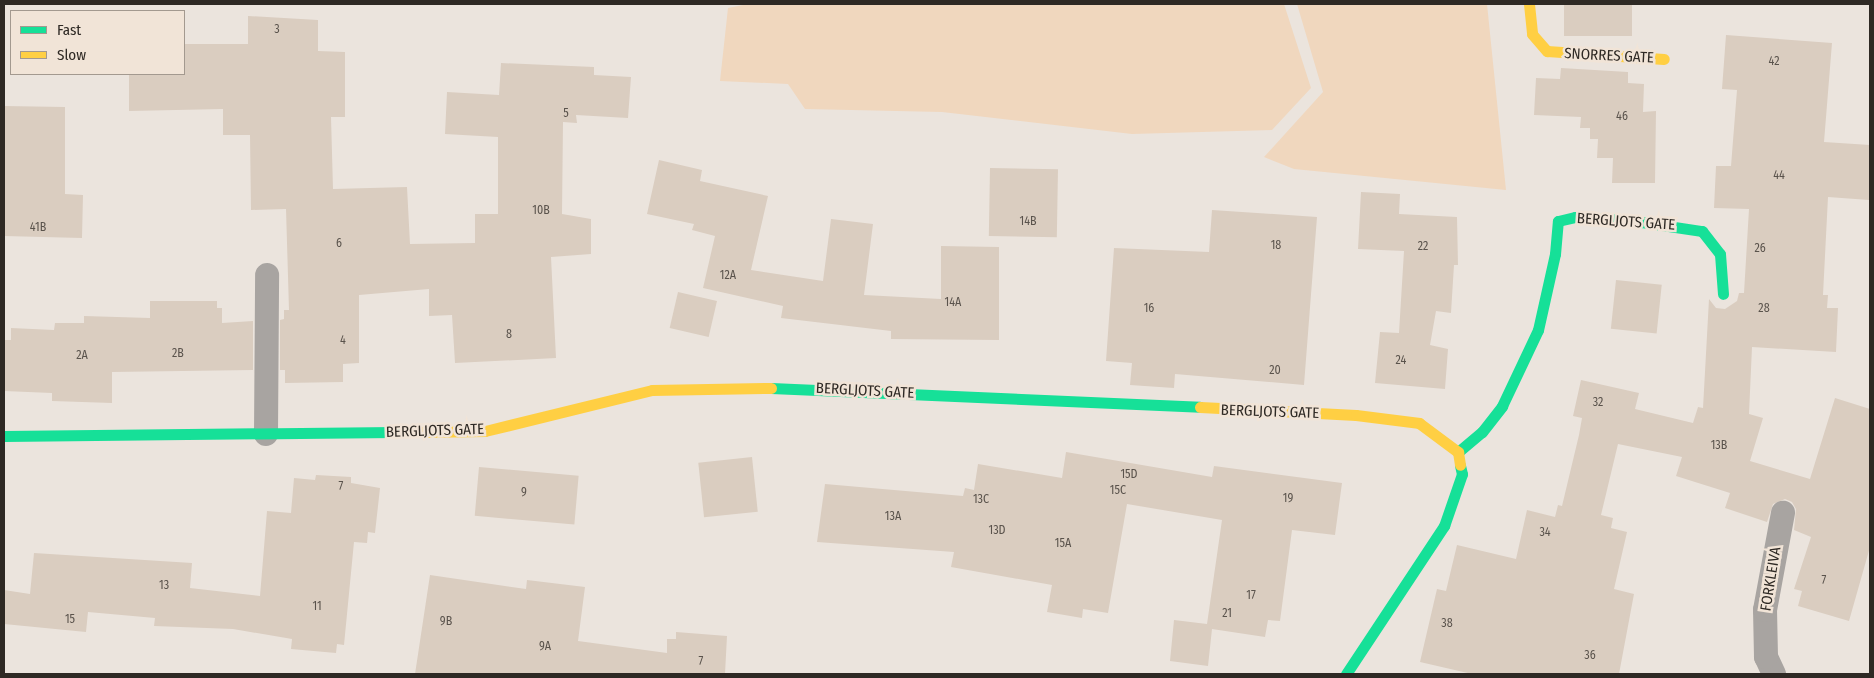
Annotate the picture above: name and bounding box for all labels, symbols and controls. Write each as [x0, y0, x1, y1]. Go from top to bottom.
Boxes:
legend [10, 10, 185, 75]
text: Fast [57, 21, 81, 39]
house number: 3 [274, 23, 280, 37]
street label: SNORRES GATE [1564, 45, 1654, 67]
text: Slow [57, 46, 86, 64]
house number: 42 [1769, 55, 1779, 69]
house number: 5 [563, 107, 569, 121]
house number: 46 [1616, 110, 1628, 124]
house number: 44 [1773, 169, 1785, 183]
house number: 10B [532, 204, 550, 218]
street label: BERGLJOTS GATE [1576, 210, 1676, 234]
house number: 14B [1019, 215, 1037, 229]
house number: 41B [30, 221, 46, 235]
house number: 6 [336, 237, 342, 251]
house number: 18 [1271, 239, 1281, 253]
house number: 22 [1418, 240, 1428, 254]
house number: 26 [1754, 242, 1766, 256]
house number: 12A [720, 269, 736, 283]
house number: 14A [945, 296, 961, 310]
house number: 16 [1144, 302, 1154, 316]
house number: 28 [1758, 302, 1770, 316]
house number: 8 [506, 328, 512, 342]
house number: 4 [340, 334, 346, 348]
house number: 2B [172, 347, 184, 361]
house number: 2A [76, 349, 88, 363]
house number: 24 [1396, 354, 1406, 368]
house number: 20 [1269, 364, 1281, 378]
street label: BERGLJOTS GATE [815, 379, 915, 403]
house number: 32 [1593, 396, 1603, 410]
street label: BERGLJOTS GATE [1220, 401, 1320, 423]
street label: BERGLJOTS GATE [385, 420, 485, 442]
house number: 13B [1711, 439, 1727, 453]
house number: 15D [1120, 468, 1138, 482]
house number: 7 [339, 480, 343, 494]
house number: 15C [1110, 484, 1126, 498]
house number: 9 [521, 486, 527, 500]
house number: 19 [1283, 492, 1293, 506]
house number: 13C [973, 493, 989, 507]
house number: 13A [885, 510, 901, 524]
house number: 13D [988, 524, 1006, 538]
house number: 34 [1539, 526, 1551, 540]
house number: 15A [1055, 537, 1071, 551]
street label: FORKLEIVA [1757, 546, 1785, 612]
house number: 7 [1822, 574, 1826, 588]
house number: 13 [159, 579, 169, 593]
house number: 17 [1246, 589, 1256, 603]
house number: 11 [312, 600, 322, 614]
house number: 21 [1222, 607, 1232, 621]
house number: 15 [65, 613, 75, 627]
house number: 9B [440, 615, 452, 629]
house number: 38 [1441, 617, 1453, 631]
house number: 9A [539, 640, 551, 654]
house number: 36 [1584, 649, 1596, 663]
house number: 7 [699, 655, 703, 669]

